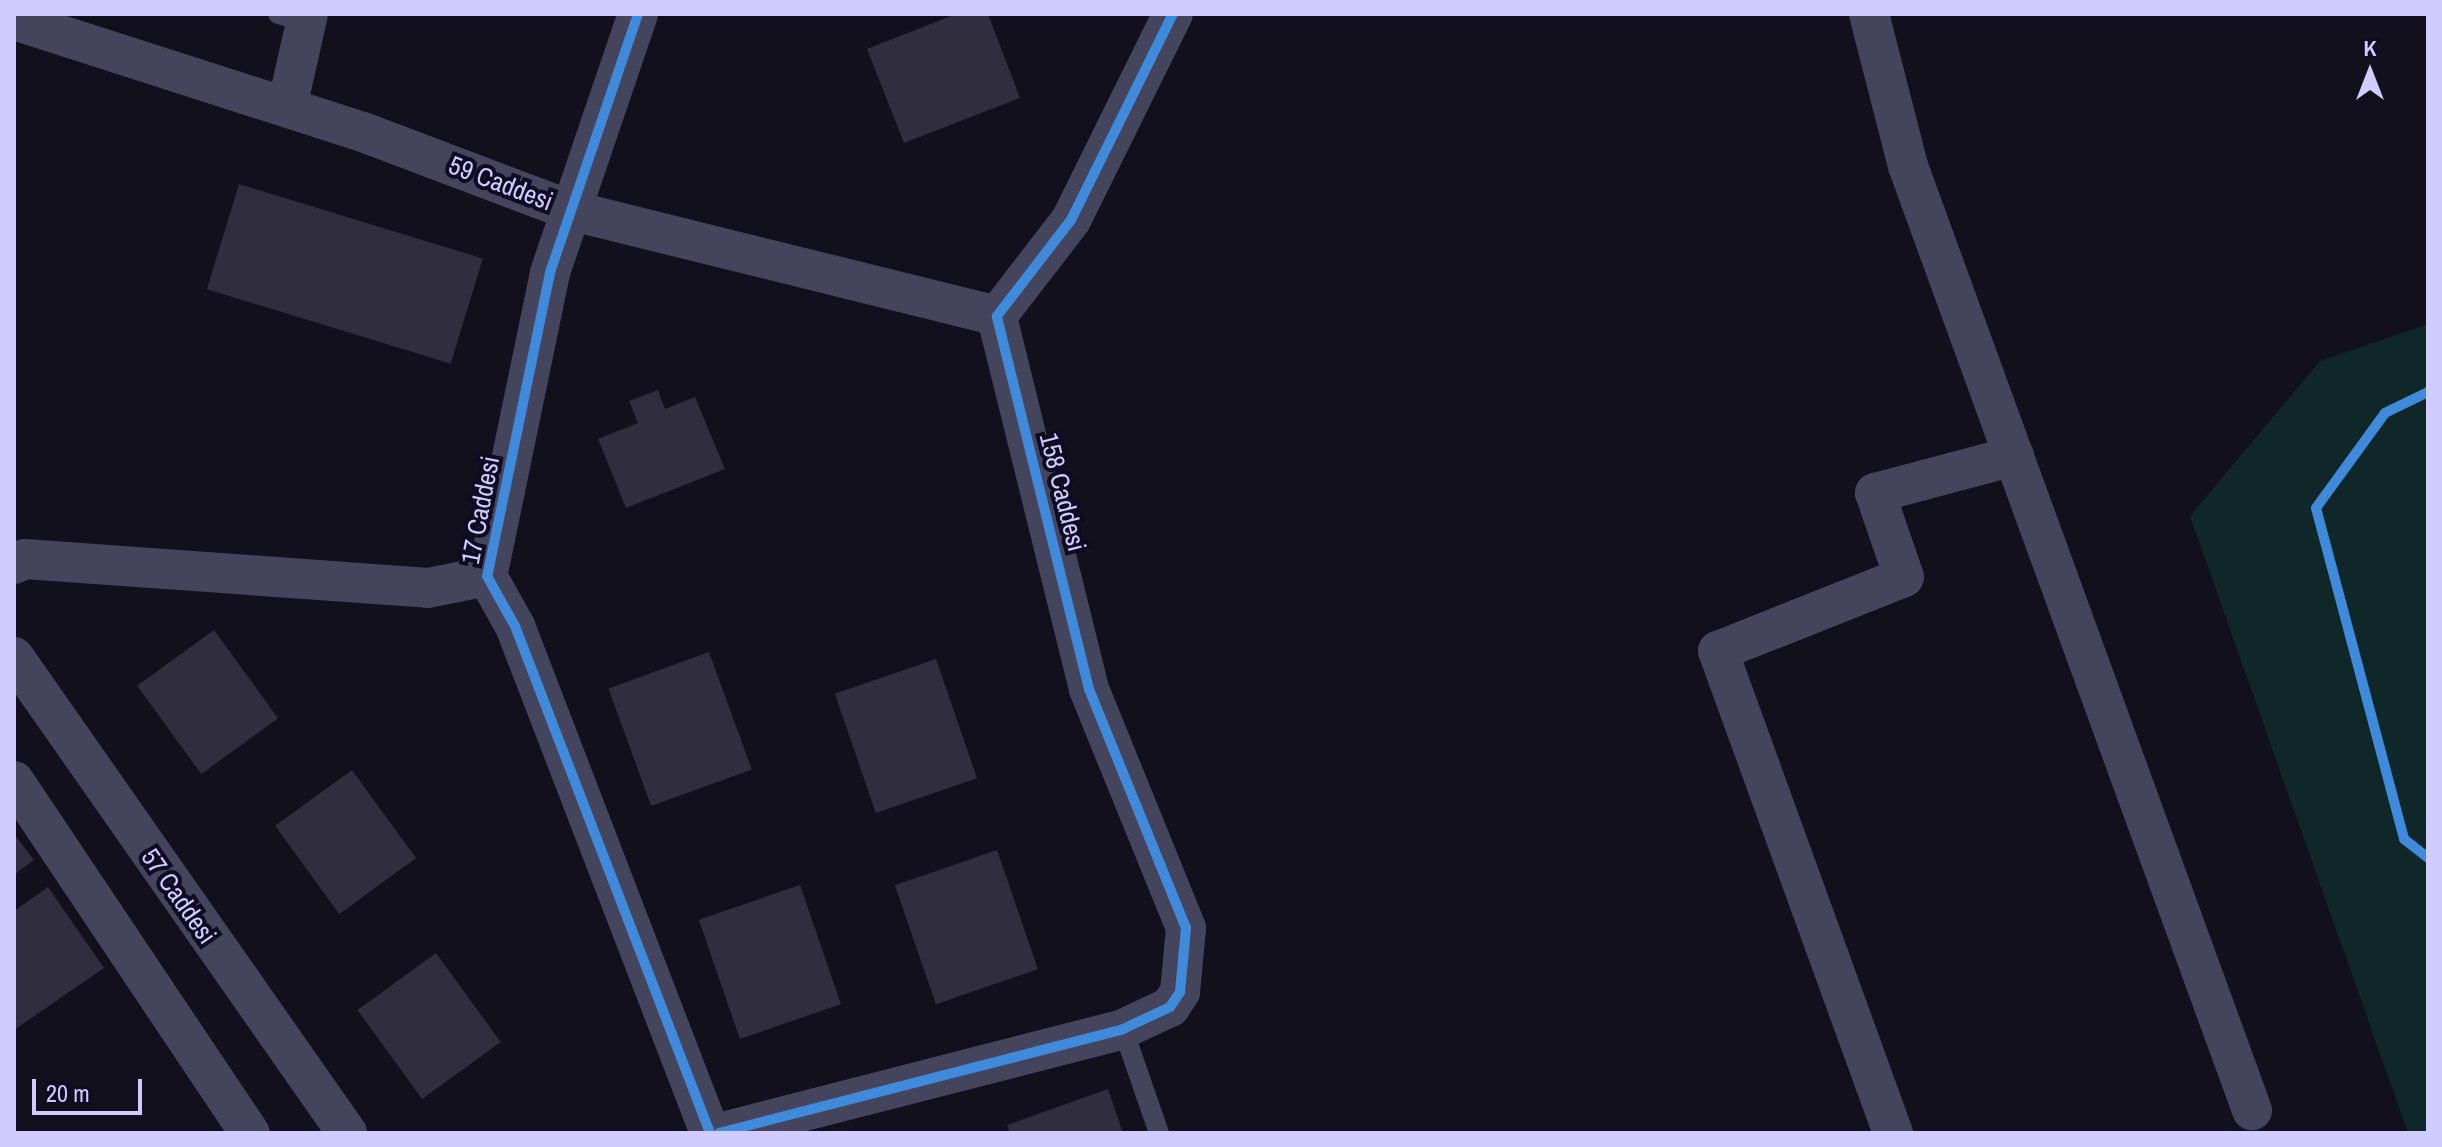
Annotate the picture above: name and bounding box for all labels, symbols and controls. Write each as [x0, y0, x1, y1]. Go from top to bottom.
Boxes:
north arrow [2330, 32, 2410, 112]
text: K [2363, 33, 2377, 63]
street label: 59 Caddesi [445, 149, 557, 217]
street label: 158 Caddesi [1033, 430, 1093, 554]
street label: 17 Caddesi [454, 454, 506, 566]
street label: 57 Caddesi [135, 842, 223, 950]
scale bar [36, 1063, 146, 1113]
text: 20 m [46, 1077, 90, 1109]

